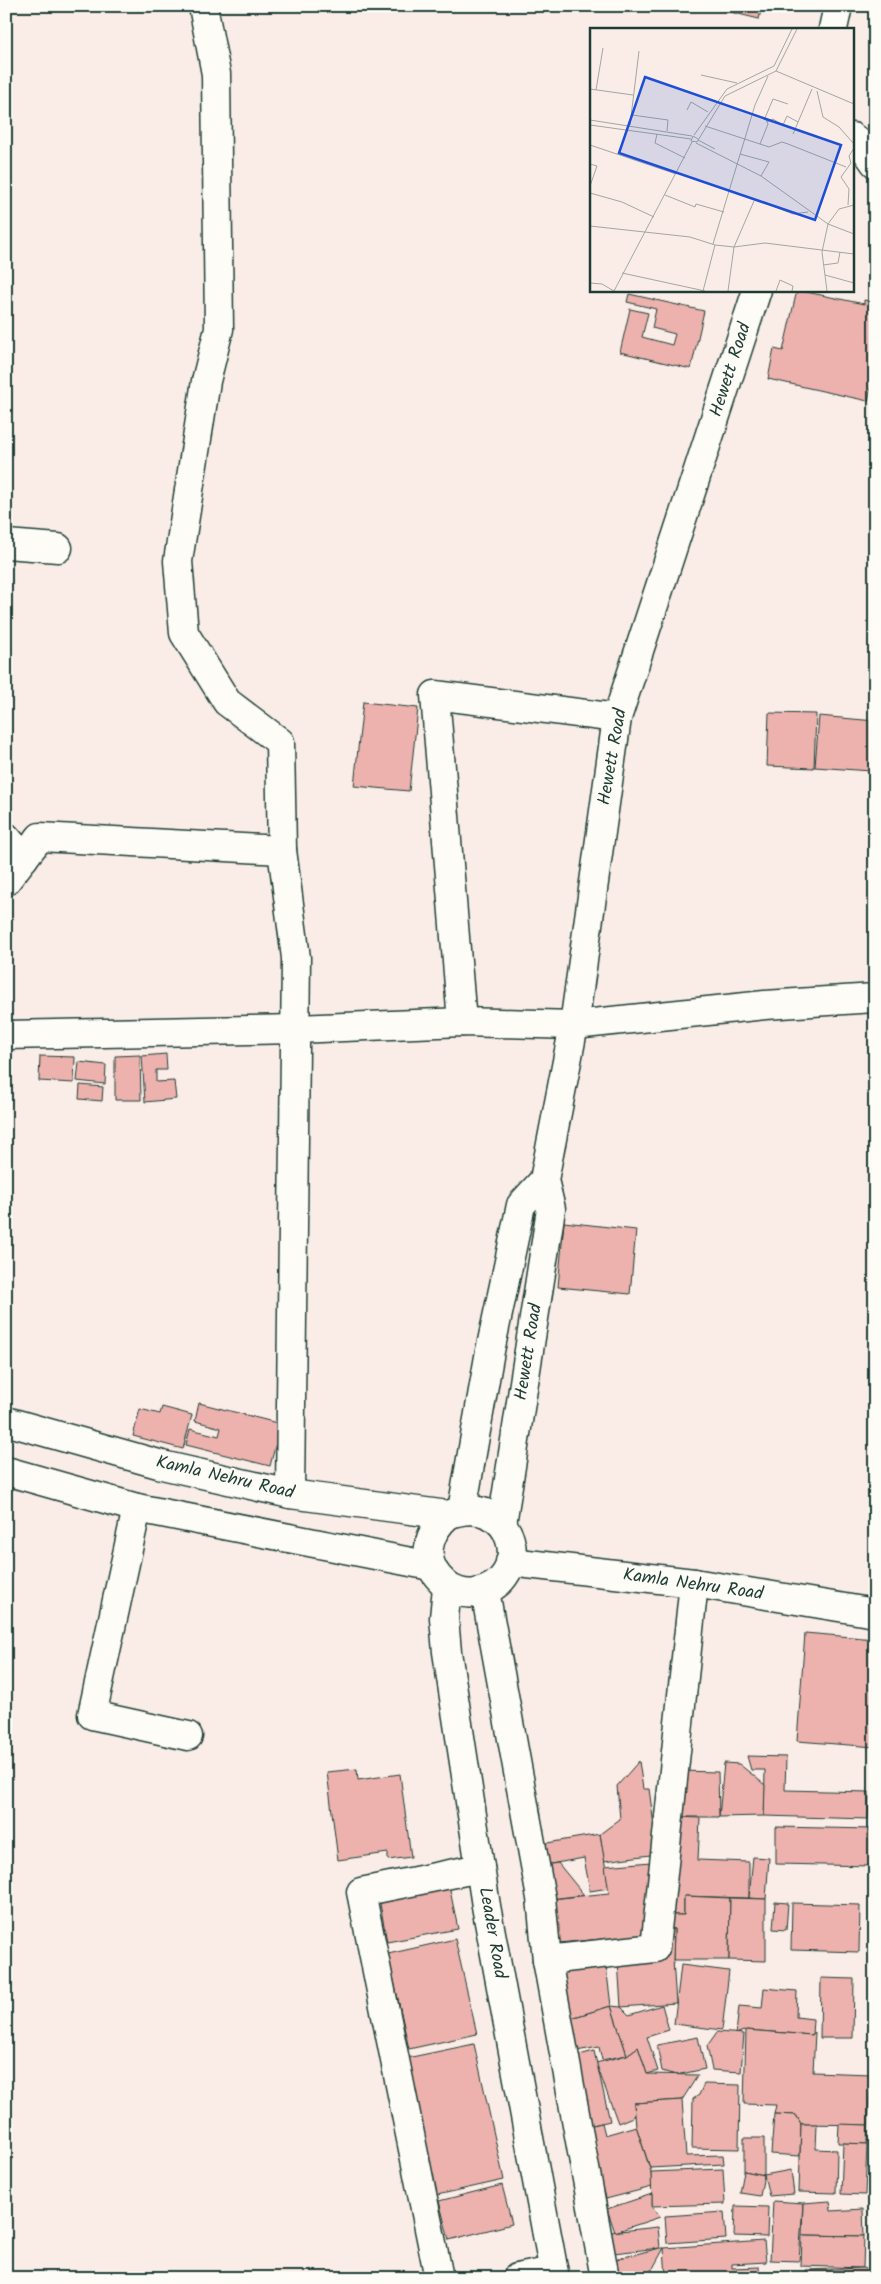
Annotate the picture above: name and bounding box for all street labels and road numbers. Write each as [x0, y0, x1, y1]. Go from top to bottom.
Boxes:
street label: Hewett Road [702, 318, 760, 421]
street label: Hewett Road [590, 705, 636, 808]
street label: Hewett Road [507, 1301, 551, 1402]
street label: Kamla Nehru Road [153, 1448, 298, 1508]
street label: Kamla Nehru Road [621, 1561, 766, 1609]
street label: Leader Road [470, 1885, 515, 1982]

